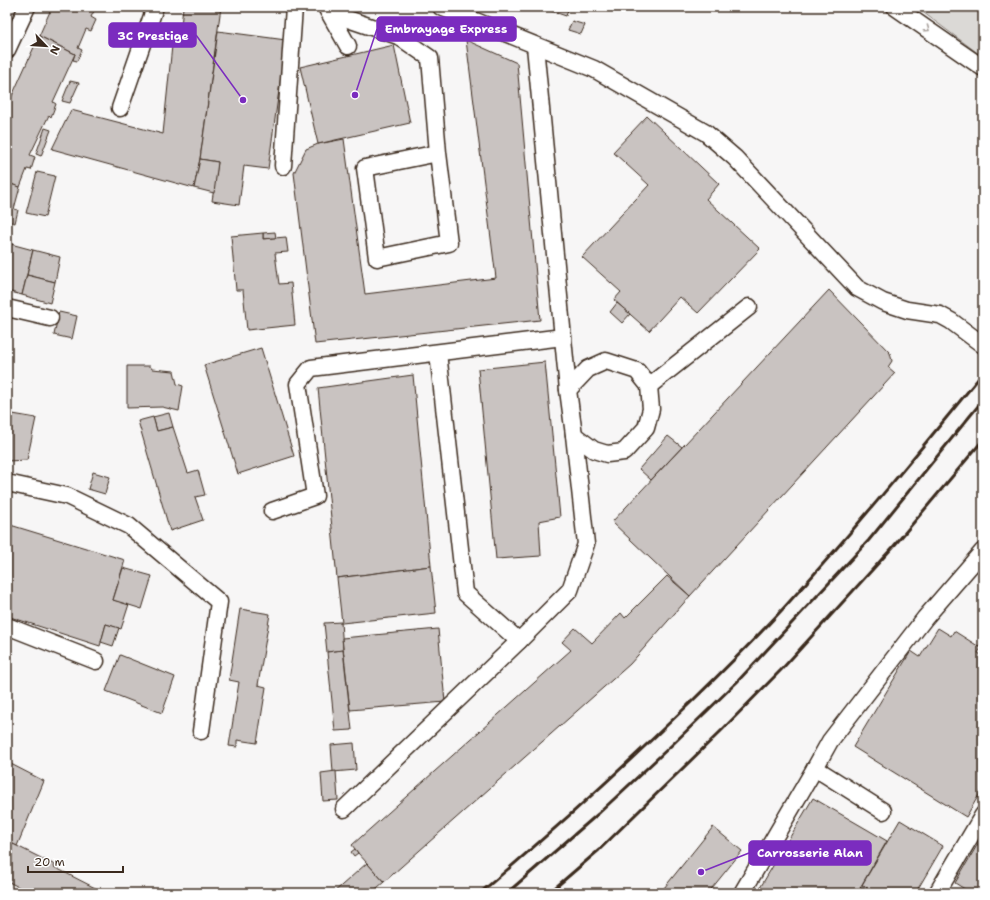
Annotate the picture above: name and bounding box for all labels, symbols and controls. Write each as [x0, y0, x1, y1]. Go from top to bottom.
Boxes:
callout: Embrayage Express [377, 17, 516, 41]
text: Embrayage Express [385, 21, 507, 37]
callout: 3C Prestige [109, 23, 196, 47]
one-way arrow [923, 24, 930, 32]
north arrow [26, 26, 66, 66]
text: 3C Prestige [117, 28, 189, 44]
text: N [46, 43, 63, 57]
callout: Carrosserie Alan [749, 841, 871, 865]
text: Carrosserie Alan [757, 845, 863, 861]
scale bar [28, 848, 123, 874]
text: 20 m [34, 854, 65, 870]

